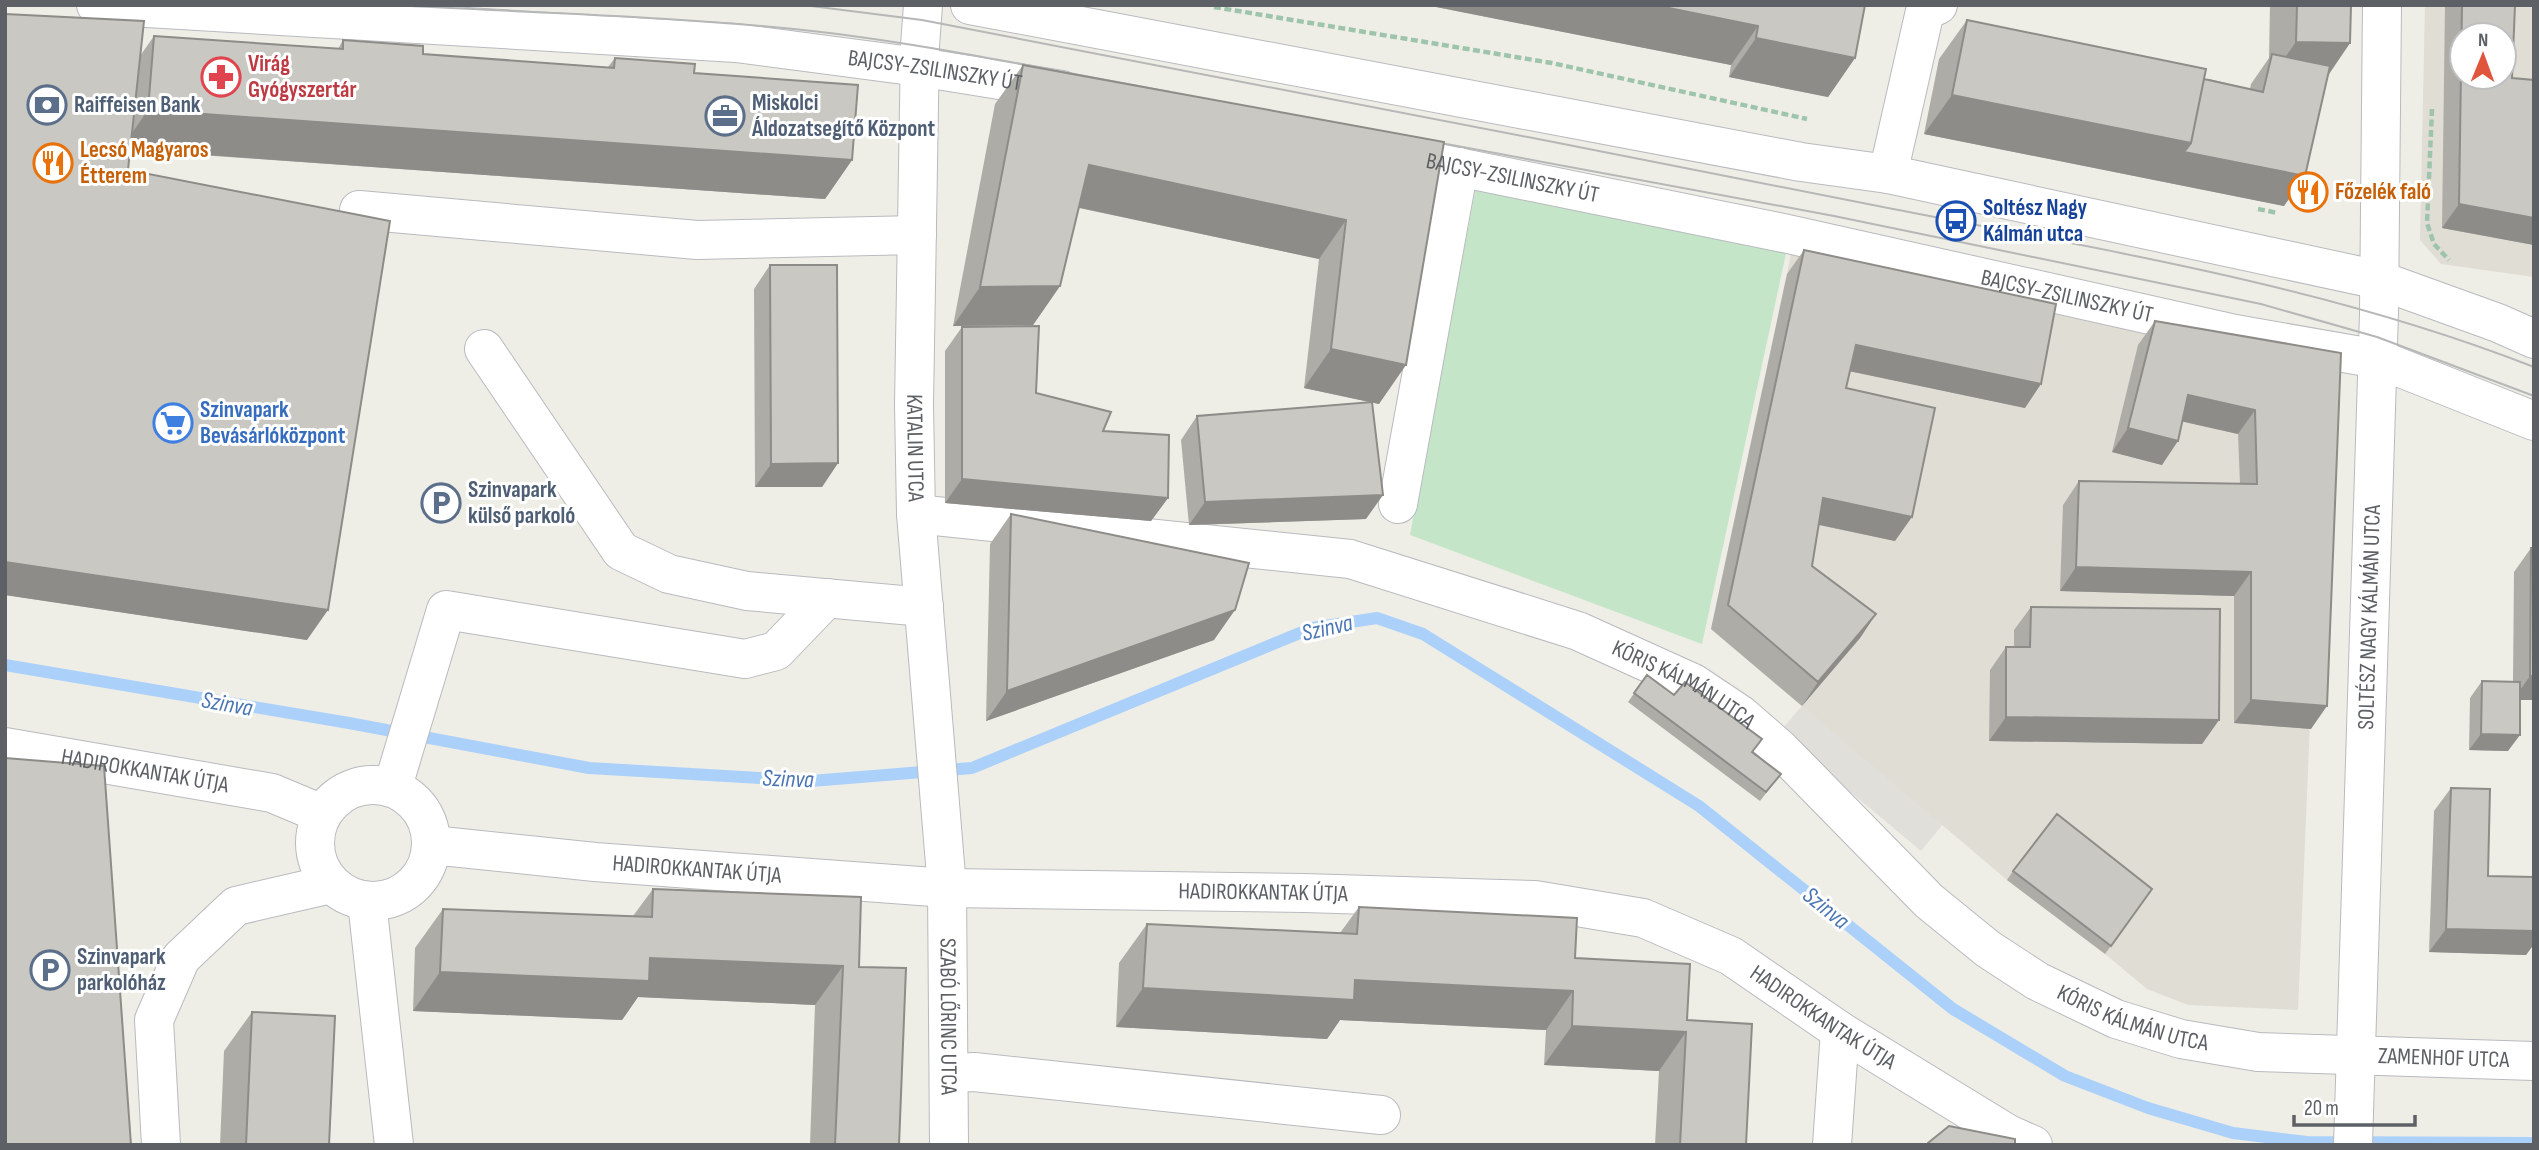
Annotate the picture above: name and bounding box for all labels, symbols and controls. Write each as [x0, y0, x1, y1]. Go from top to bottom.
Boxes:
north arrow [2448, 21, 2518, 91]
text: N [2478, 29, 2489, 52]
street label: BAJCSY-ZSILINSZKY ÚT [846, 44, 1024, 97]
place label: Virág Gyógyszertár [248, 50, 357, 104]
pharmacy icon: Virág Gyógyszertár [200, 56, 242, 98]
bank icon: Raiffeisen Bank [26, 84, 68, 126]
place label: Miskolci Áldozatsegítő Központ [751, 89, 936, 143]
place label: Raiffeisen Bank [74, 91, 201, 119]
office icon: Miskolci Áldozatsegítő Központ [704, 95, 746, 137]
place label: Lecsó Magyaros Étterem [80, 136, 209, 190]
restaurant icon: Lecsó Magyaros Étterem [32, 142, 74, 184]
street label: BAJCSY-ZSILINSZKY ÚT [1424, 147, 1601, 209]
restaurant icon: Főzelék faló [2287, 171, 2329, 213]
place label: Főzelék faló [2335, 178, 2431, 206]
place label: Soltész Nagy Kálmán utca [1983, 194, 2087, 248]
bus stop icon: Soltész Nagy Kálmán utca [1935, 200, 1977, 242]
street label: BAJCSY-ZSILINSZKY ÚT [1978, 264, 2156, 329]
street label: KATALIN UTCA [900, 394, 930, 502]
place label: Szinvapark Bevásárlóközpont [200, 396, 346, 450]
supermarket icon: Szinvapark Bevásárlóközpont [152, 402, 194, 444]
place label: Szinvapark külső parkoló [468, 476, 575, 530]
parking icon: Szinvapark külső parkoló [420, 482, 462, 524]
street label: SOLTÉSZ NAGY KÁLMÁN UTCA [2352, 504, 2387, 730]
water label: Szinva [1299, 608, 1356, 648]
street label: KÓRIS KÁLMÁN UTCA [1608, 634, 1761, 735]
water label: Szinva [199, 685, 255, 723]
street label: HADIROKKANTAK ÚTJA [59, 743, 231, 799]
water label: Szinva [762, 764, 814, 794]
street label: HADIROKKANTAK ÚTJA [611, 849, 782, 890]
street label: HADIROKKANTAK ÚTJA [1178, 877, 1348, 908]
water label: Szinva [1797, 881, 1855, 936]
street label: SZABÓ LŐRINC UTCA [933, 938, 963, 1095]
place label: Szinvapark parkolóház [77, 943, 166, 997]
parking icon: Szinvapark parkolóház [29, 949, 71, 991]
street label: HADIROKKANTAK ÚTJA [1744, 959, 1901, 1076]
street label: KÓRIS KÁLMÁN UTCA [2052, 979, 2211, 1057]
street label: ZAMENHOF UTCA [2377, 1042, 2510, 1074]
scale bar [2294, 1084, 2415, 1128]
text: 20 m [2304, 1096, 2339, 1121]

